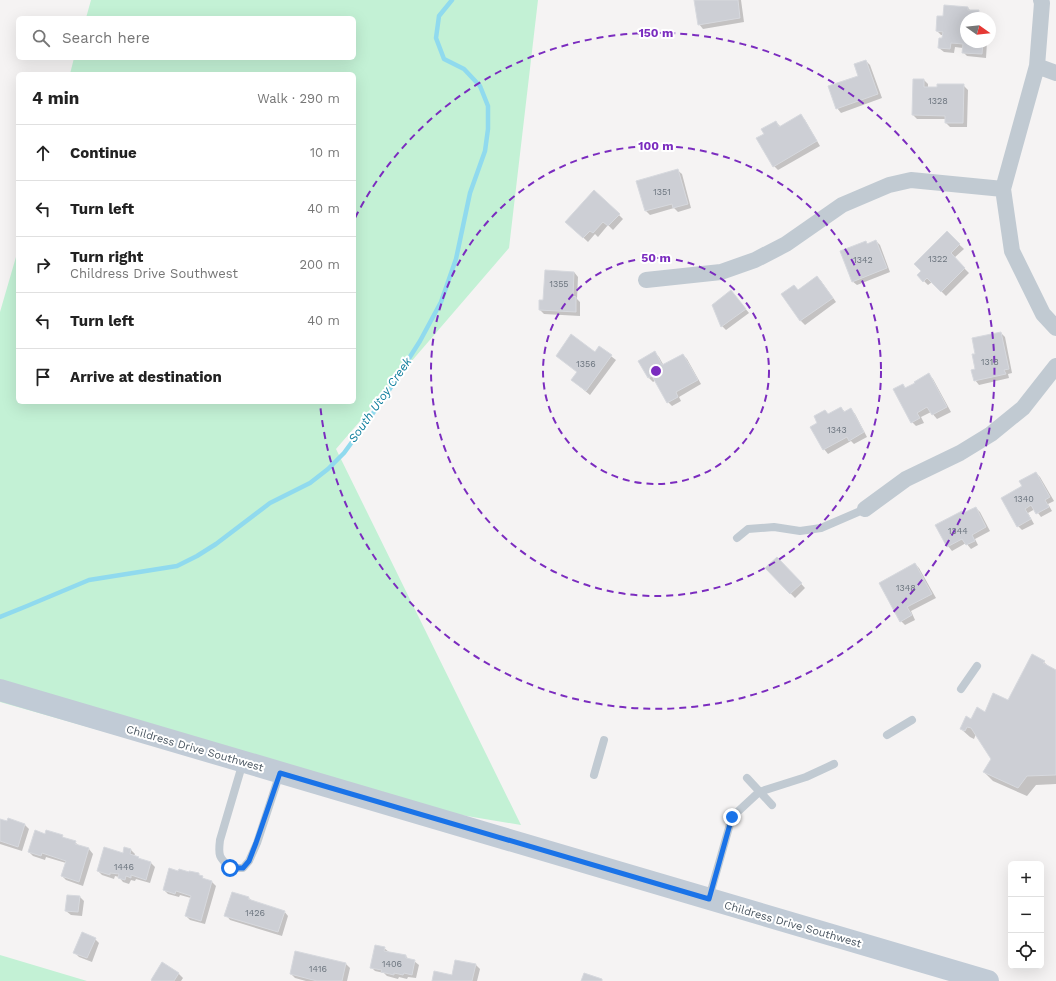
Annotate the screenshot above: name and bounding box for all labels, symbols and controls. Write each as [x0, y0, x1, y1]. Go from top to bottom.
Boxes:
north arrow [960, 12, 996, 48]
search box [16, 16, 356, 60]
text: 150 m [639, 26, 673, 40]
icon: search [30, 27, 52, 49]
text: Search here [62, 29, 150, 47]
text: 4 min [32, 88, 79, 108]
text: Walk · 290 m [257, 91, 340, 106]
house number: 1328 [928, 96, 948, 106]
text: 100 m [638, 139, 674, 153]
icon: ahead [32, 142, 54, 164]
text: Continue [70, 144, 137, 162]
text: 10 m [310, 145, 340, 160]
house number: 1351 [653, 187, 671, 197]
icon: left [32, 198, 54, 220]
text: Turn left [70, 200, 134, 218]
text: 40 m [307, 201, 340, 216]
text: Turn right [70, 248, 143, 266]
text: 50 m [641, 251, 671, 265]
icon: right [32, 254, 54, 276]
house number: 1322 [928, 254, 948, 264]
house number: 1342 [853, 255, 873, 265]
text: 200 m [299, 257, 340, 272]
text: Childress Drive Southwest [70, 266, 238, 281]
house number: 1355 [549, 279, 569, 289]
icon: left [32, 310, 54, 332]
text: Turn left [70, 312, 134, 330]
text: 40 m [307, 313, 340, 328]
water label: South Utoy Creek [345, 354, 415, 445]
house number: 1318 [981, 357, 999, 367]
house number: 1356 [576, 359, 596, 369]
centre of rings [649, 364, 663, 378]
icon: arrive [32, 366, 54, 388]
text: Arrive at destination [70, 368, 222, 386]
house number: 1343 [827, 425, 847, 435]
house number: 1340 [1014, 494, 1034, 504]
house number: 1344 [948, 526, 968, 536]
house number: 1348 [896, 583, 916, 593]
street label: Childress Drive Southwest [125, 723, 265, 774]
route end [723, 808, 741, 826]
route start [221, 859, 239, 877]
map controls [1008, 861, 1044, 969]
button: + [1008, 861, 1044, 897]
house number: 1446 [114, 862, 134, 872]
button: − [1008, 897, 1044, 933]
street label: Childress Drive Southwest [723, 899, 863, 950]
house number: 1426 [245, 908, 265, 918]
button: locate [1008, 933, 1044, 969]
house number: 1406 [382, 959, 402, 969]
house number: 1416 [309, 964, 327, 974]

